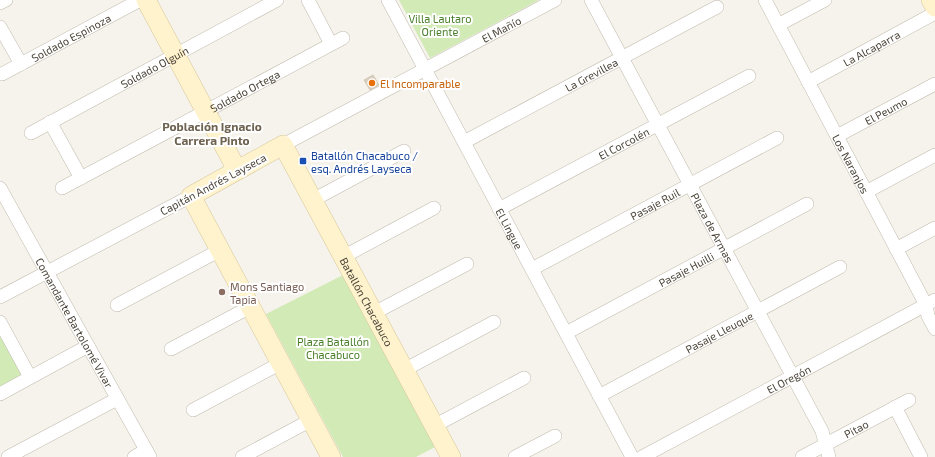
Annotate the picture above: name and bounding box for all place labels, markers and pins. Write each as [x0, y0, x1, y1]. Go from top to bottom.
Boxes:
place label: El Incomparable [380, 77, 460, 90]
marker: El Incomparable [367, 78, 377, 88]
place label: Batallón Chacabuco / esq. Andrés Layseca [311, 149, 418, 175]
marker: Batallón Chacabuco / esq. Andrés Layseca [298, 156, 308, 166]
place label: Mons Santiago Tapia [230, 280, 304, 306]
marker: Mons Santiago Tapia [217, 287, 227, 297]

